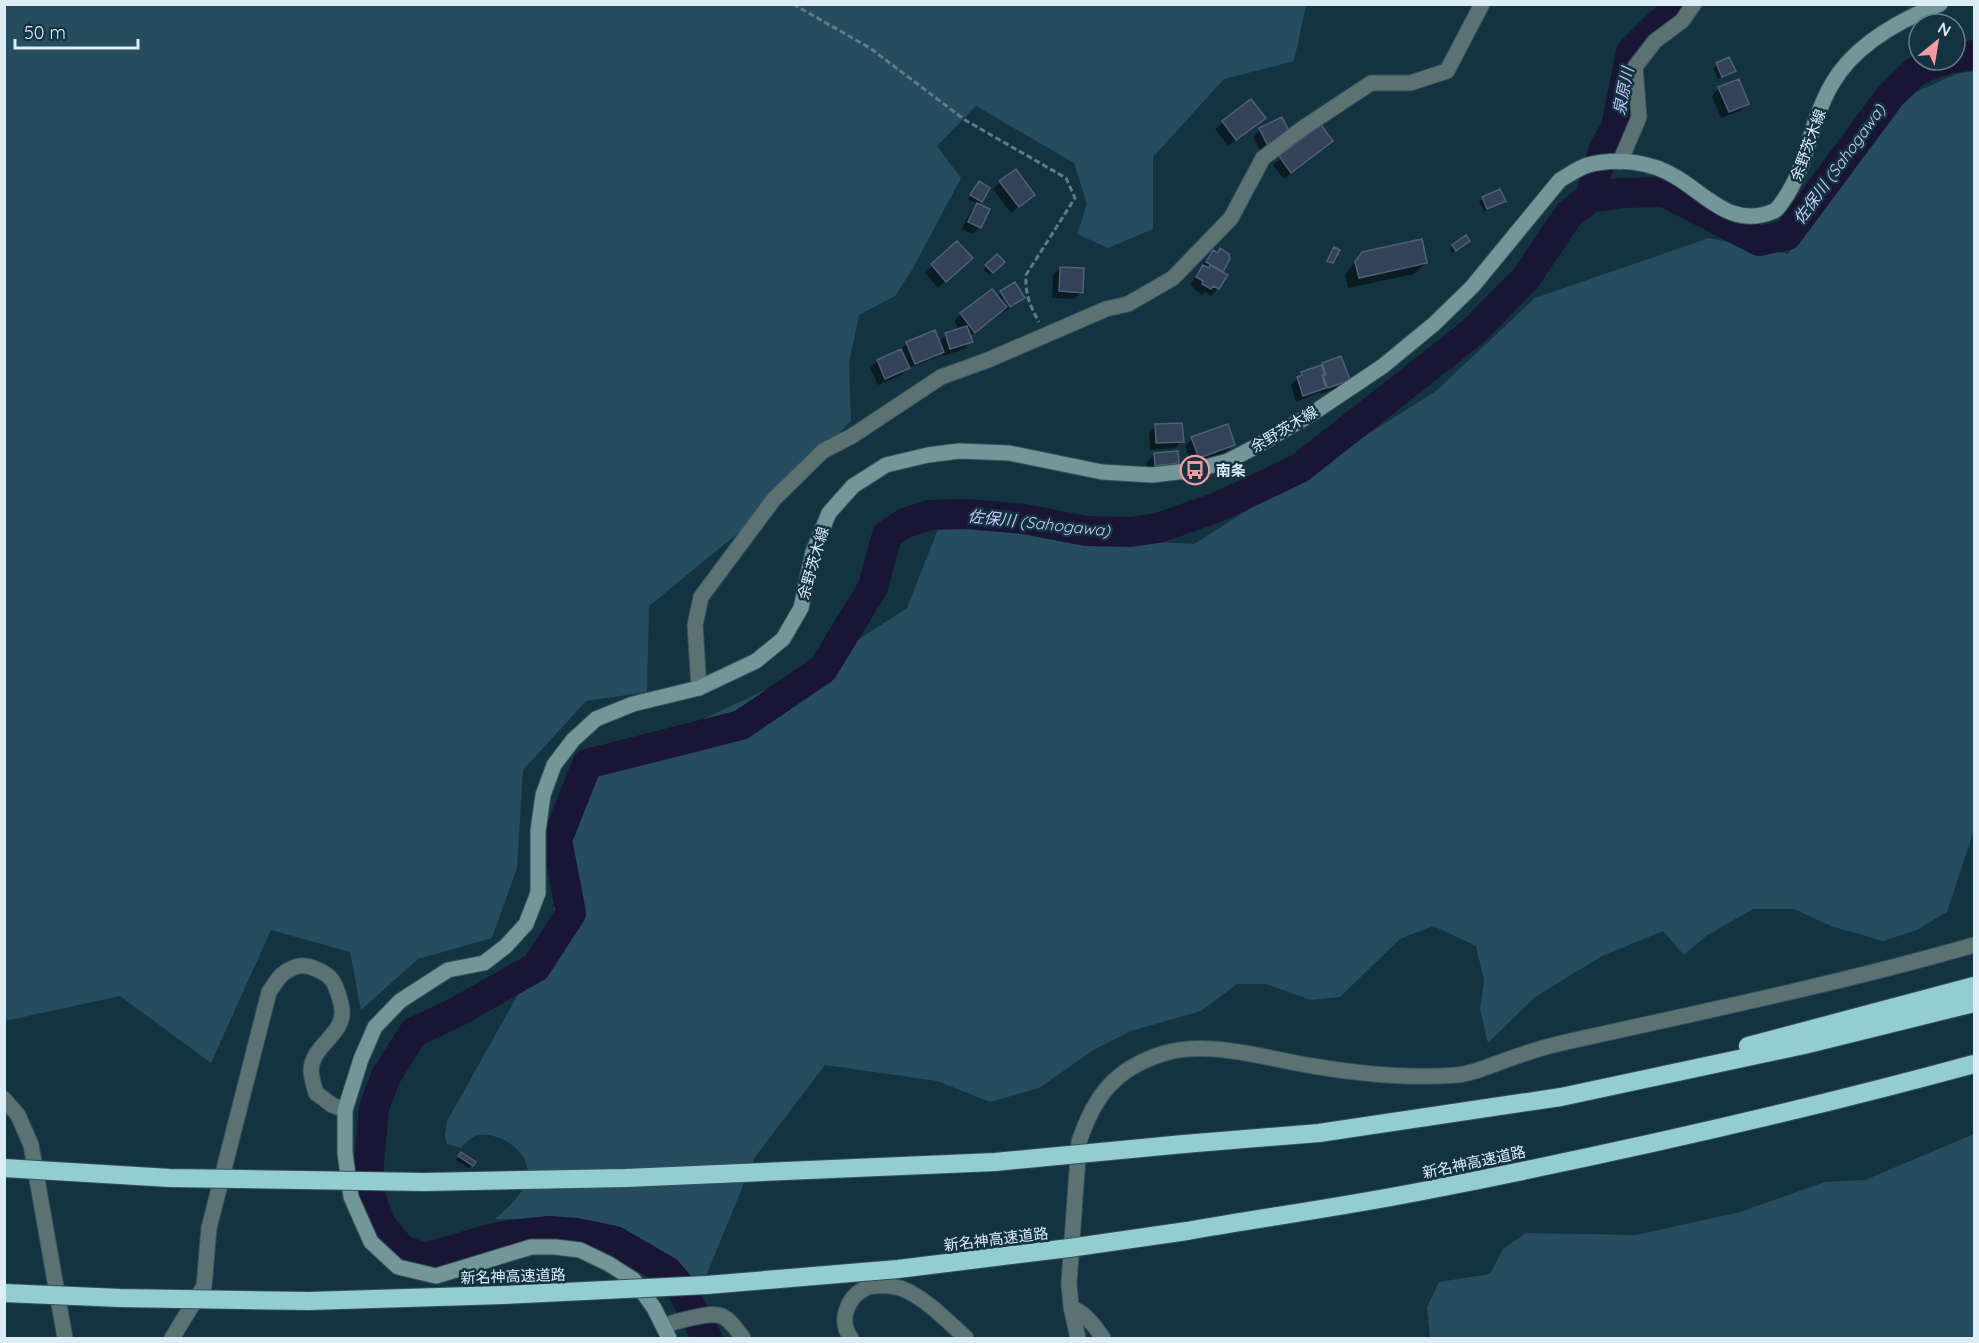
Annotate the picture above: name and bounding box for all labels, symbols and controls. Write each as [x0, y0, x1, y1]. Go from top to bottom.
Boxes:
scale bar [15, 12, 138, 50]
north arrow [1907, 12, 1967, 72]
text: N [1934, 17, 1955, 41]
text: 50 m [24, 21, 66, 44]
water label: 泉原川 [1609, 64, 1638, 116]
water label: 佐保川 (Sahogawa) [1789, 99, 1890, 228]
street label: 余野茨木線 [1786, 107, 1830, 183]
street label: 余野茨木線 [1247, 402, 1321, 456]
bus stop icon: 南条 [1179, 454, 1211, 486]
place label: 南条 [1216, 461, 1246, 480]
water label: 佐保川 (Sahogawa) [967, 506, 1112, 541]
street label: 余野茨木線 [794, 524, 832, 602]
street label: 新名神高速道路 [1421, 1142, 1527, 1182]
street label: 新名神高速道路 [943, 1223, 1049, 1255]
street label: 新名神高速道路 [460, 1265, 566, 1287]

